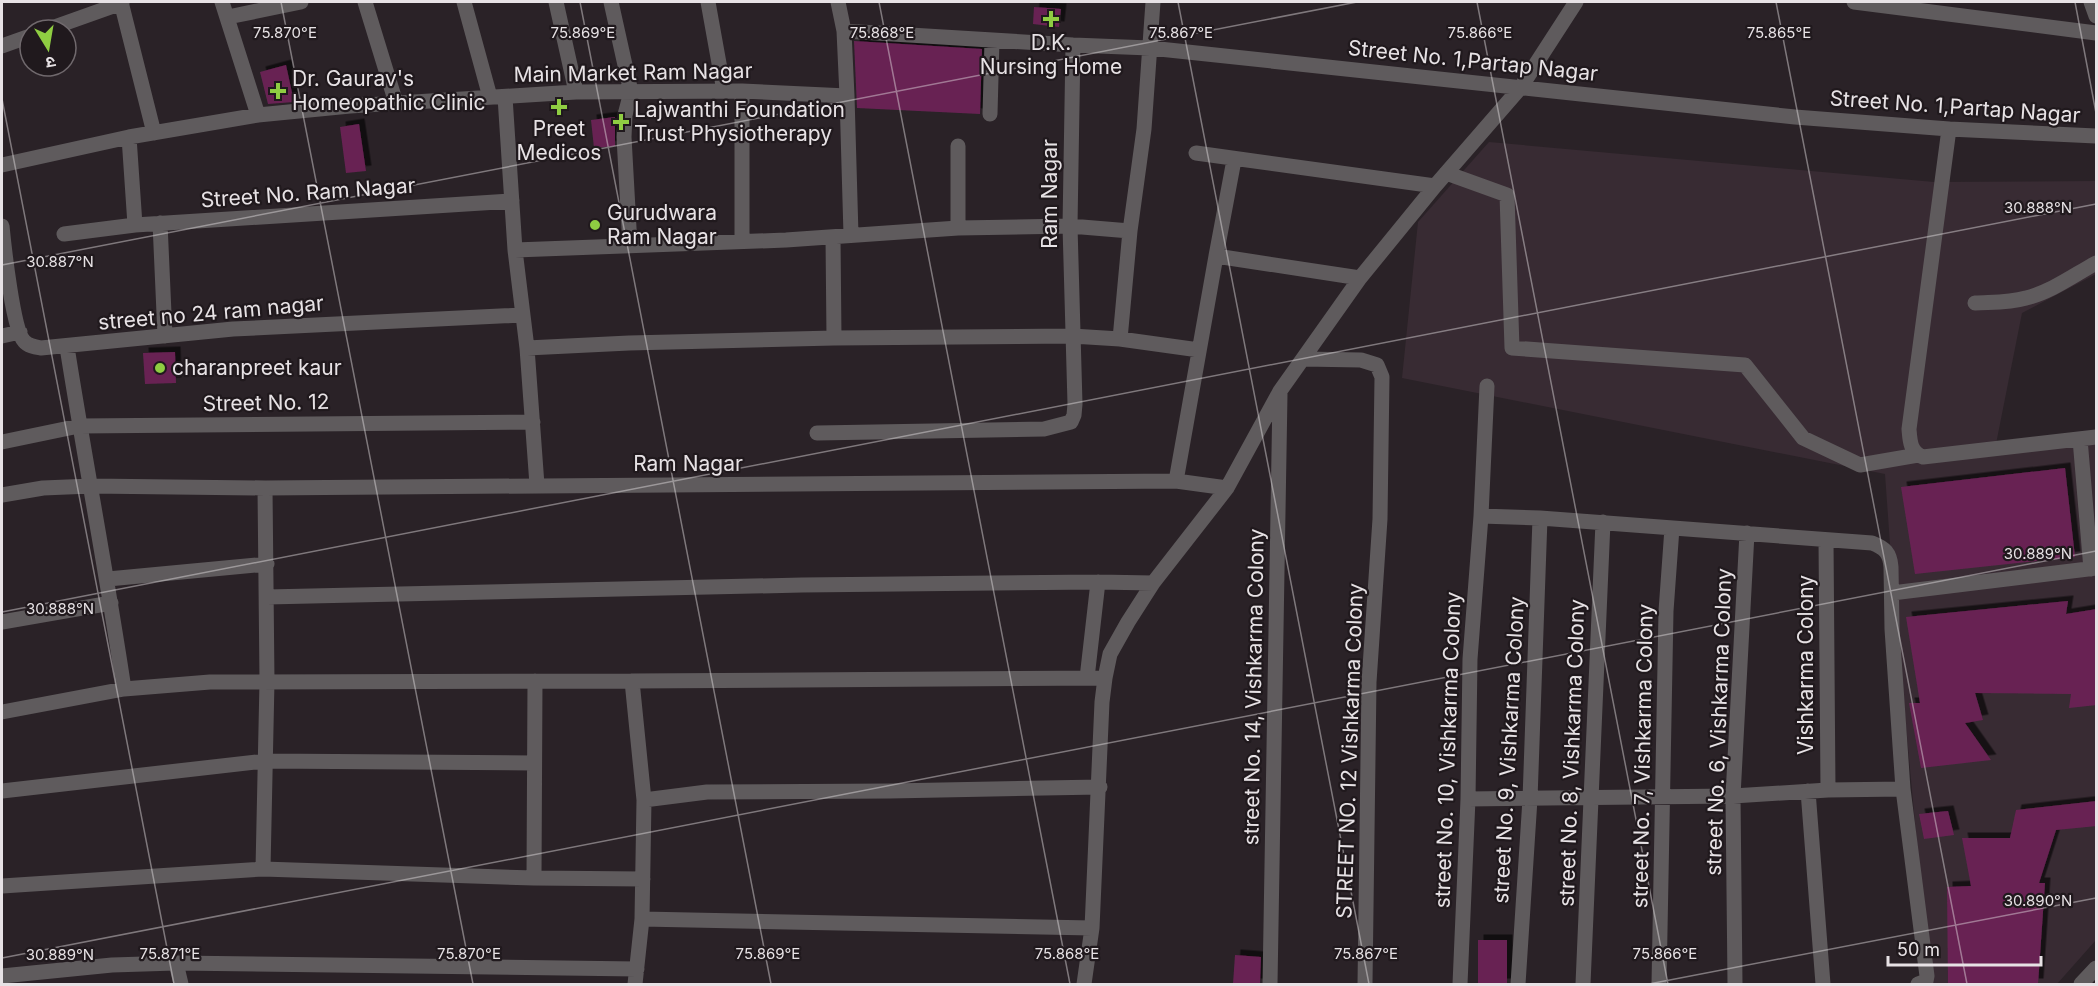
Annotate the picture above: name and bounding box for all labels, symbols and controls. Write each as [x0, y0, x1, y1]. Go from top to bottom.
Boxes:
marker: D.K. Nursing Home [1042, 10, 1060, 28]
north arrow [18, 18, 78, 78]
text: 75.870°E [253, 23, 317, 42]
text: 75.869°E [551, 23, 615, 42]
text: 75.868°E [850, 23, 914, 42]
text: 75.867°E [1149, 23, 1213, 42]
text: 75.866°E [1448, 23, 1512, 42]
text: 75.865°E [1747, 23, 1811, 42]
place label: D.K. Nursing Home [980, 30, 1122, 79]
street label: Street No. 1,Partap Nagar [1347, 35, 1599, 86]
text: उ [44, 52, 57, 74]
street label: Main Market Ram Nagar [513, 58, 753, 87]
place label: Dr. Gaurav's Homeopathic Clinic [292, 66, 486, 115]
marker: Dr. Gaurav's Homeopathic Clinic [269, 82, 287, 100]
street label: Street No. 1,Partap Nagar [1829, 85, 2081, 128]
place label: Lajwanthi Foundation Trust Physiotherapy [634, 97, 845, 146]
marker: Preet Medicos [552, 100, 566, 114]
marker: Lajwanthi Foundation Trust Physiotherapy [612, 113, 630, 131]
place label: Preet Medicos [517, 116, 601, 165]
street label: Ram Nagar [1037, 139, 1062, 249]
street label: Street No. Ram Nagar [200, 173, 416, 212]
text: 30.888°N [2004, 198, 2072, 217]
place label: Gurudwara Ram Nagar [607, 200, 717, 249]
marker: Gurudwara Ram Nagar [588, 218, 602, 232]
text: 30.887°N [26, 252, 94, 271]
street label: street no 24 ram nagar [97, 290, 325, 335]
place label: charanpreet kaur [172, 355, 342, 380]
marker: charanpreet kaur [153, 361, 167, 375]
street label: Street No. 12 [202, 389, 330, 416]
street label: Ram Nagar [633, 451, 743, 476]
street label: street No. 14, Vishkarma Colony [1238, 528, 1269, 846]
text: 30.889°N [2004, 544, 2072, 563]
street label: street No. 6, Vishkarma Colony [1701, 568, 1736, 876]
street label: Vishkarma Colony [1793, 575, 1818, 755]
street label: STREET NO. 12 Vishkarma Colony [1331, 583, 1368, 919]
street label: street No. 10, Vishkarma Colony [1429, 591, 1466, 909]
street label: street No. 9, Vishkarma Colony [1488, 595, 1529, 904]
text: 30.888°N [26, 599, 94, 618]
street label: street No. 8, Vishkarma Colony [1554, 599, 1589, 907]
street label: street No. 7, Vishkarma Colony [1627, 603, 1658, 908]
text: 30.890°N [2004, 891, 2072, 910]
scale bar [1888, 929, 2041, 967]
text: 50 m [1897, 939, 1940, 960]
text: 75.871°E [140, 944, 200, 963]
text: 75.870°E [437, 944, 501, 963]
text: 75.869°E [736, 944, 800, 963]
text: 75.868°E [1035, 944, 1099, 963]
text: 75.867°E [1334, 944, 1398, 963]
text: 75.866°E [1633, 944, 1697, 963]
text: 30.889°N [26, 945, 94, 964]

